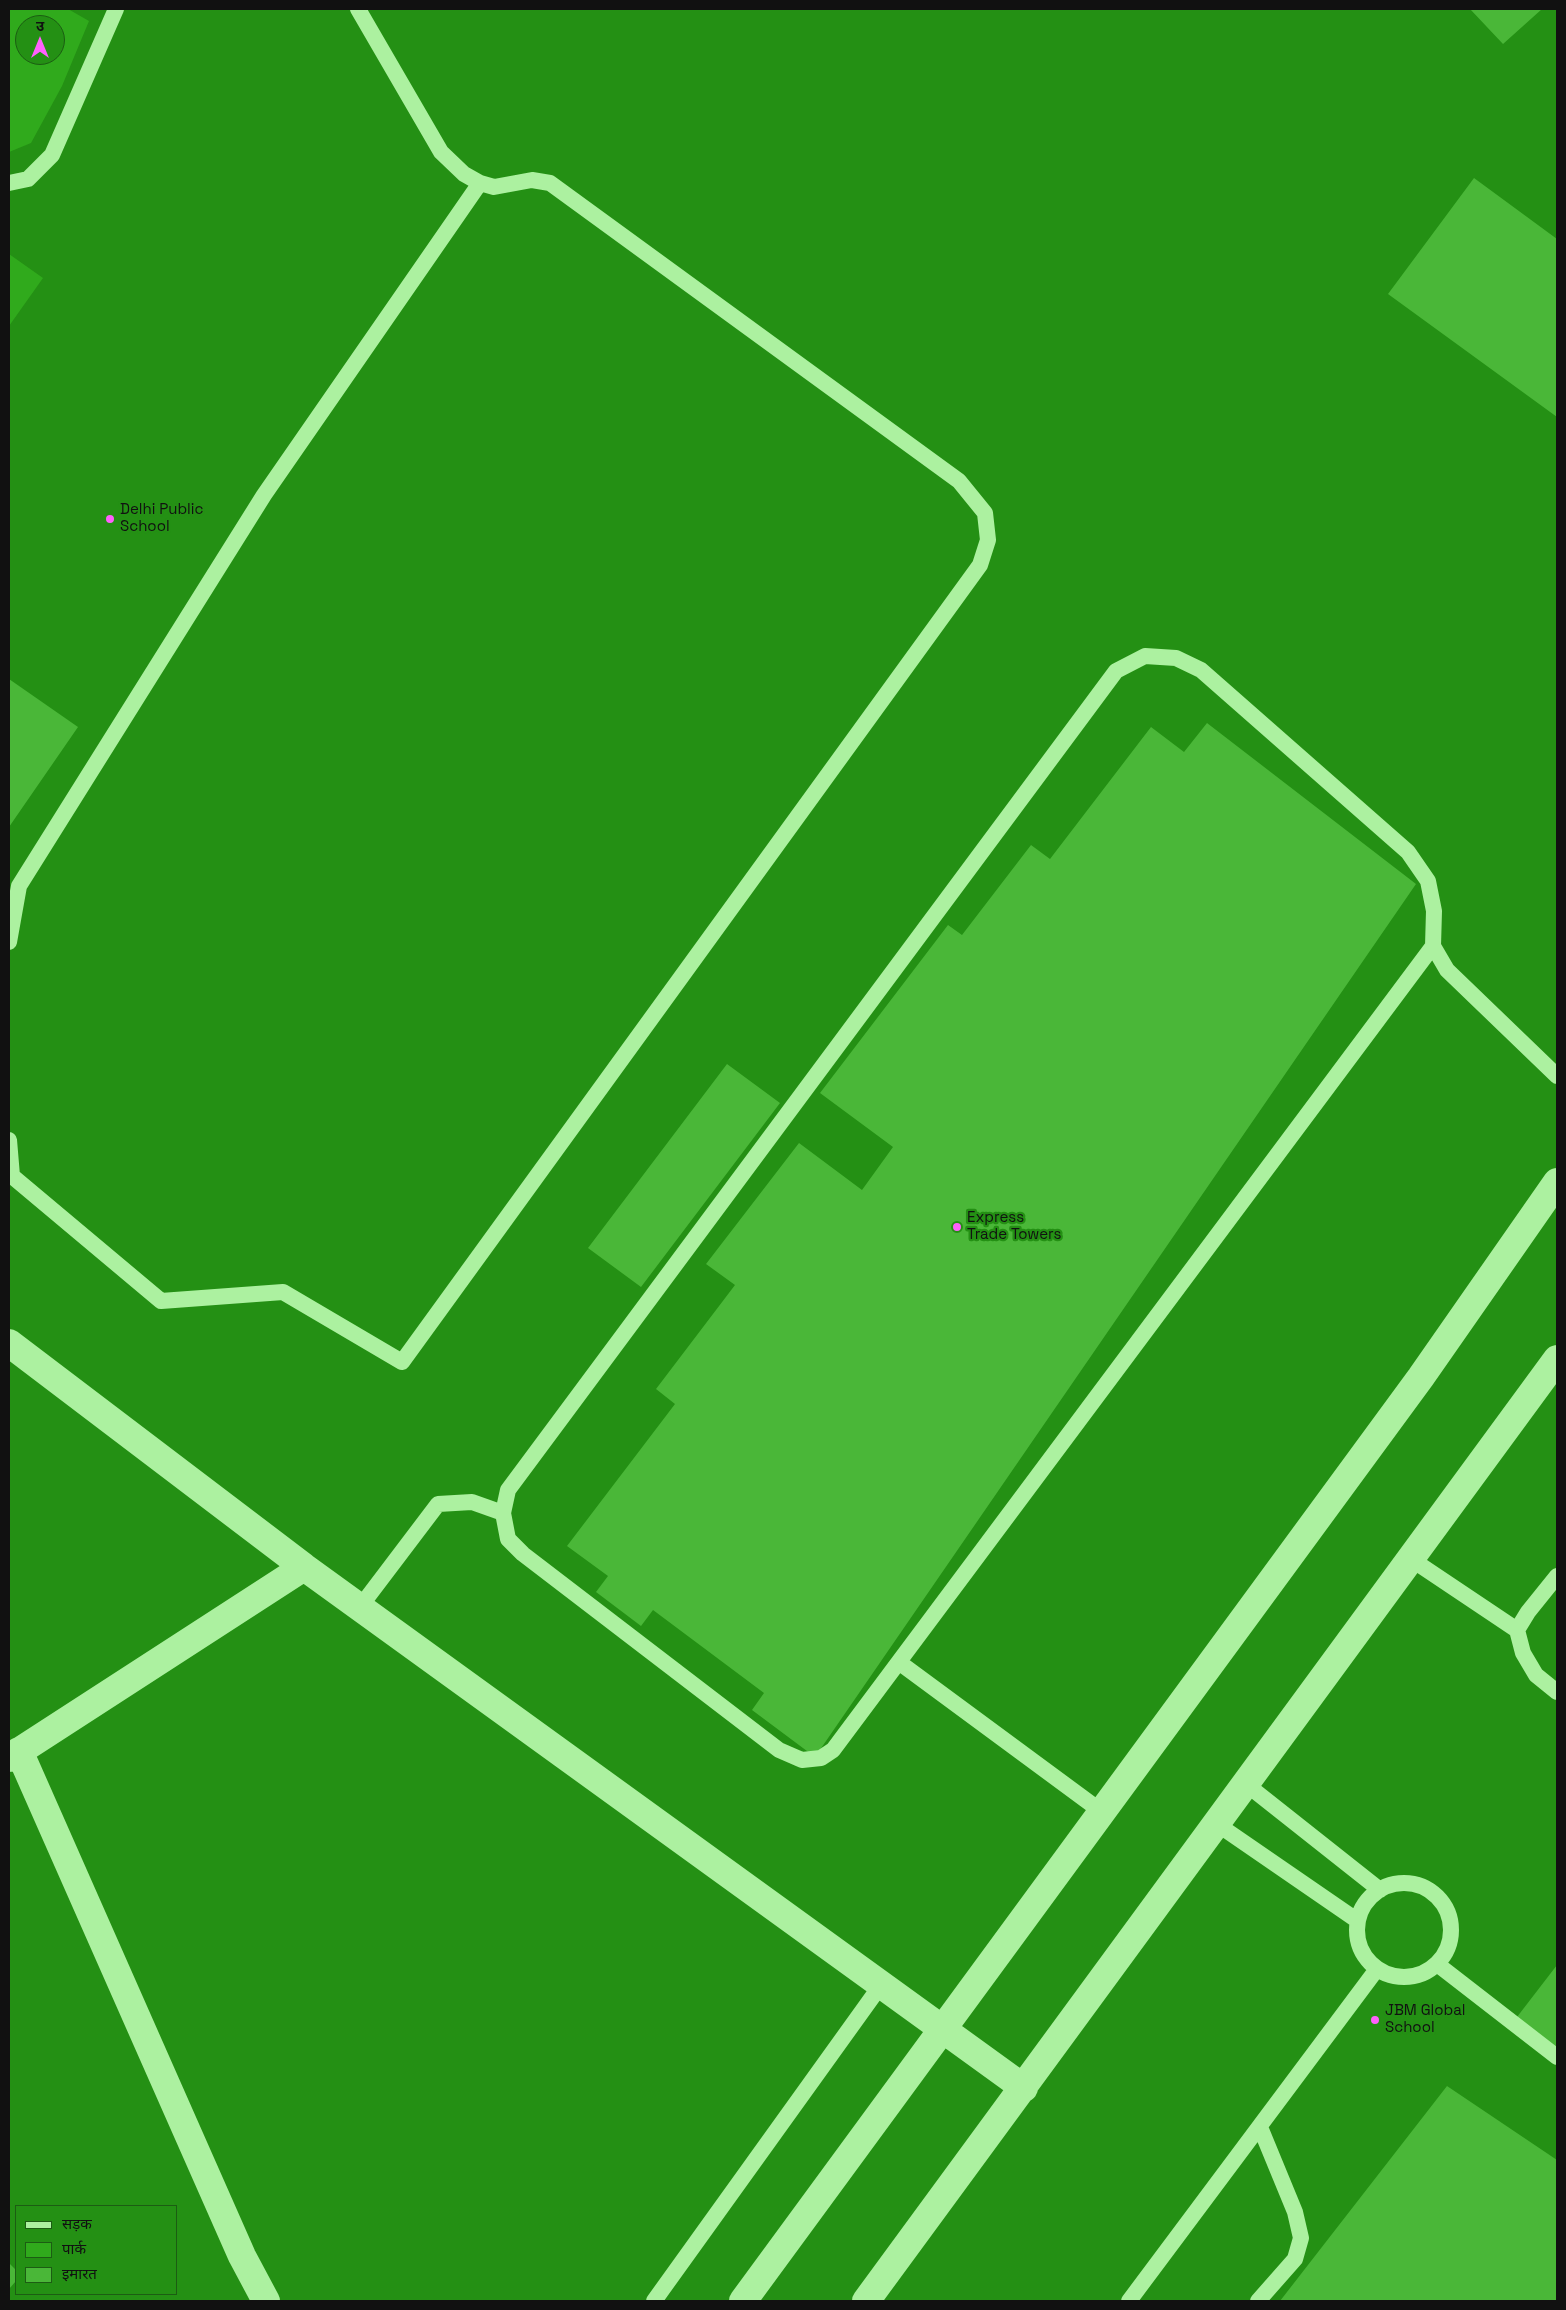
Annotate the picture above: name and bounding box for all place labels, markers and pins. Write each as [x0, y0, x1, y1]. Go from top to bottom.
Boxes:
place label: Delhi Public School [120, 501, 203, 536]
marker: Delhi Public School [104, 513, 116, 525]
place label: Express Trade Towers [967, 1209, 1061, 1244]
marker: Express Trade Towers [951, 1221, 963, 1233]
place label: JBM Global School [1385, 2002, 1465, 2037]
marker: JBM Global School [1369, 2014, 1381, 2026]

